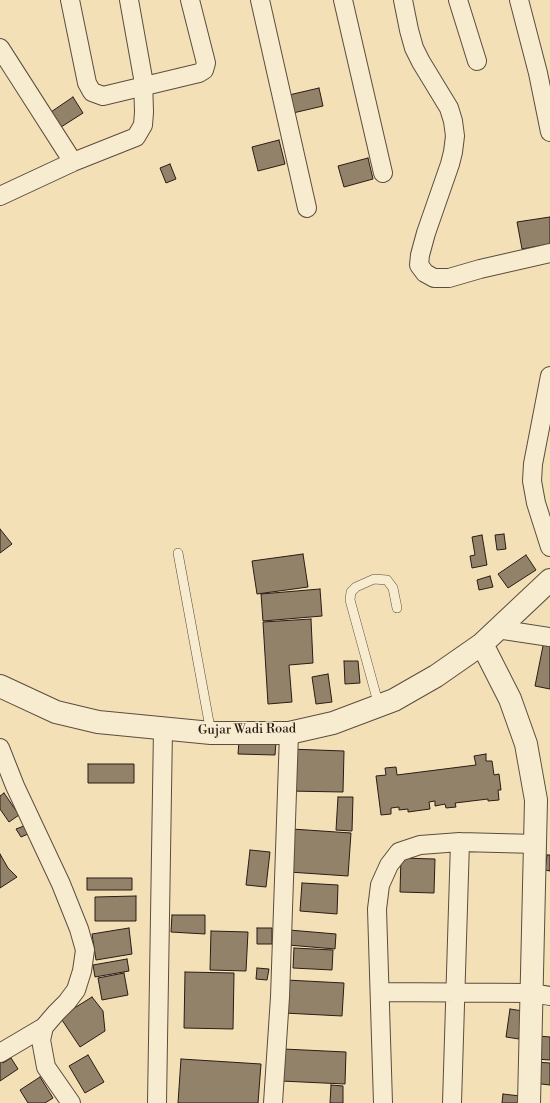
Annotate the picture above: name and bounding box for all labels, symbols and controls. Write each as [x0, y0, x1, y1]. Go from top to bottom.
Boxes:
street label: Gujar Wadi Road [198, 721, 296, 739]

